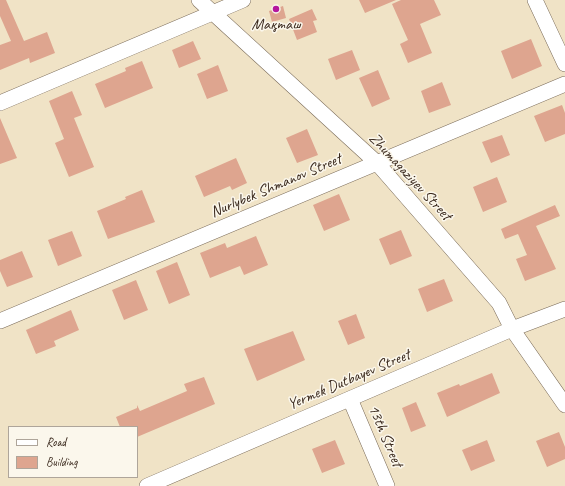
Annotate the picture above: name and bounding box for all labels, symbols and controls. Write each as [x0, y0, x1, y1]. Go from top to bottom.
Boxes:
marker: Мақташ [271, 4, 281, 14]
place label: Мақташ [251, 15, 301, 35]
street label: Zhumagaziyev Street [364, 129, 456, 225]
street label: Nurlybek Shmanov Street [208, 150, 344, 222]
street label: Yermek Dutbayev Street [285, 346, 413, 414]
street label: 13th Street [363, 402, 407, 470]
legend [8, 426, 138, 478]
text: Road [46, 434, 66, 450]
text: Building [46, 454, 78, 470]

